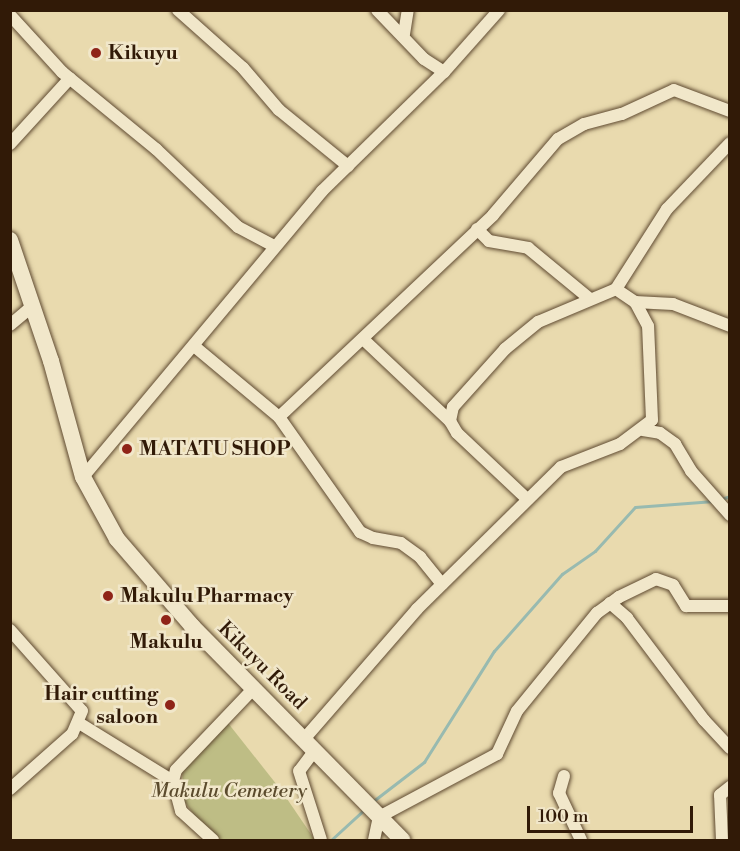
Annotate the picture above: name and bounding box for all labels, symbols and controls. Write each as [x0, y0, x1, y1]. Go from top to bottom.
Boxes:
place label: Kikuyu [108, 41, 178, 65]
marker: Kikuyu [89, 46, 103, 60]
place label: MATATU SHOP [139, 437, 290, 461]
marker: MATATU SHOP [120, 442, 134, 456]
place label: Makulu Pharmacy [120, 584, 293, 608]
marker: Makulu Pharmacy [101, 589, 115, 603]
marker: Makulu [159, 613, 173, 627]
street label: Kikuyu Road [213, 617, 311, 715]
place label: Makulu [129, 630, 203, 654]
place label: Hair cutting saloon [44, 682, 158, 729]
marker: Hair cutting saloon [163, 698, 177, 712]
park label: Makulu Cemetery [151, 779, 307, 803]
scale bar [530, 794, 696, 832]
text: 100 m [538, 805, 589, 828]

